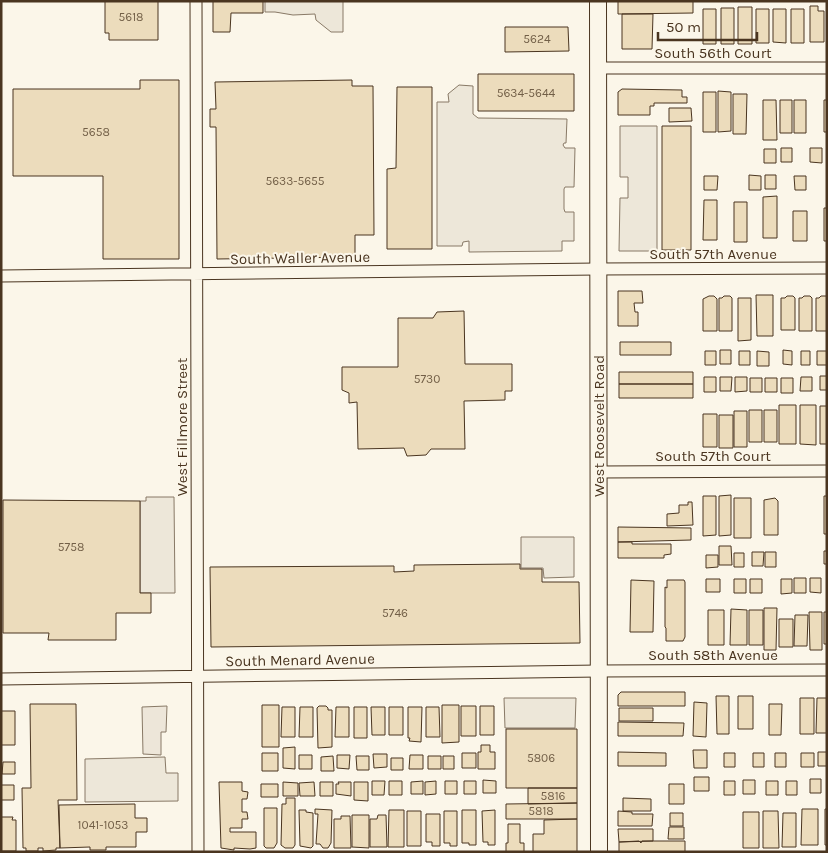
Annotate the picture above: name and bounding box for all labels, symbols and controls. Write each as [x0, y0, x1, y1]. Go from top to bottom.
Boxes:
house number: 5618 [119, 10, 143, 24]
scale bar [658, 10, 757, 42]
text: 50 m [666, 18, 701, 36]
house number: 5624 [523, 32, 551, 46]
street label: South 56th Court [654, 44, 772, 62]
house number: 5634-5644 [497, 86, 556, 100]
house number: 5658 [82, 125, 110, 139]
house number: 5633-5655 [265, 174, 325, 188]
street label: South 57th Avenue [649, 245, 777, 263]
street label: South Waller Avenue [230, 248, 370, 268]
street label: West Roosevelt Road [590, 355, 608, 497]
street label: West Fillmore Street [173, 357, 191, 496]
house number: 5730 [414, 372, 440, 386]
street label: South 57th Court [655, 447, 771, 465]
house number: 5758 [58, 540, 84, 554]
house number: 5746 [382, 606, 408, 620]
street label: South 58th Avenue [648, 646, 778, 664]
street label: South Menard Avenue [225, 650, 375, 670]
house number: 5806 [527, 751, 555, 765]
house number: 5816 [541, 789, 566, 803]
house number: 5818 [528, 804, 554, 818]
house number: 1041-1053 [78, 818, 128, 832]

